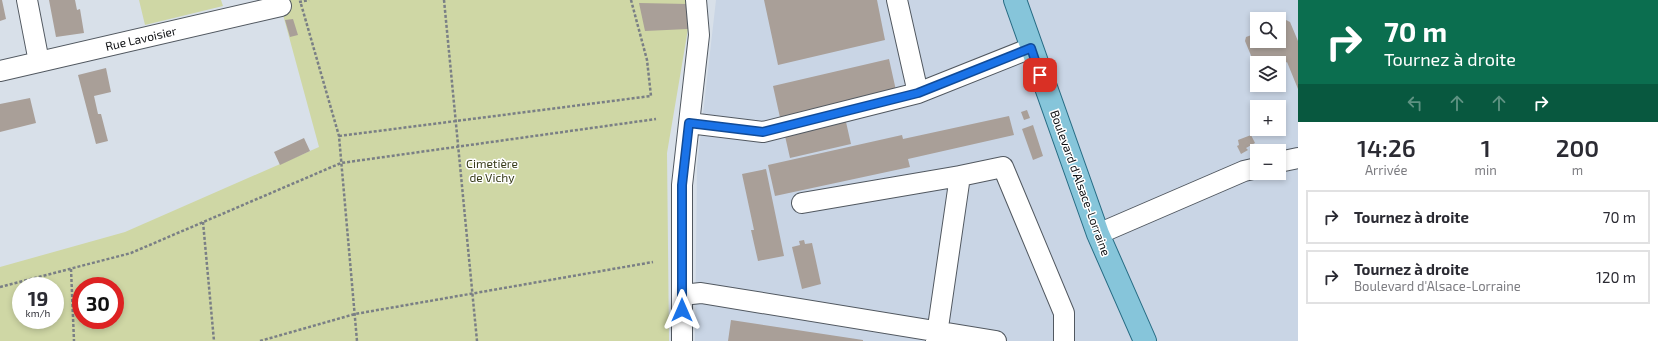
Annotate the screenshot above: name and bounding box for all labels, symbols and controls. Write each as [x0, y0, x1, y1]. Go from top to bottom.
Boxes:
map controls [1250, 12, 1286, 180]
button: search [1250, 12, 1286, 48]
text: 70 m [1384, 14, 1447, 48]
icon: right [1318, 16, 1370, 68]
street label: Rue Lavoisier [104, 23, 178, 53]
text: Tournez à droite [1384, 48, 1516, 70]
button: layers [1250, 56, 1286, 92]
pin [1023, 58, 1057, 92]
icon: arrive [1029, 64, 1051, 86]
icon: left [1404, 92, 1426, 114]
icon: ahead [1446, 92, 1468, 114]
icon: ahead [1488, 92, 1510, 114]
icon: right [1530, 92, 1552, 114]
button: + [1250, 100, 1286, 136]
street label: Boulevard d'Alsace-Lorraine [1048, 108, 1114, 257]
text: 14:26 [1357, 133, 1416, 162]
text: 1 [1481, 133, 1491, 162]
text: 200 [1556, 133, 1599, 162]
button: − [1250, 144, 1286, 180]
park label: Cimetière de Vichy [466, 156, 518, 184]
text: Arrivée [1365, 162, 1408, 178]
text: min [1475, 162, 1497, 178]
text: m [1572, 162, 1583, 178]
icon: right [1320, 206, 1342, 228]
text: Tournez à droite [1354, 208, 1469, 226]
text: 70 m [1603, 208, 1636, 226]
text: Tournez à droite [1354, 260, 1469, 278]
icon: right [1320, 266, 1342, 288]
text: 120 m [1596, 268, 1636, 286]
speed limit sign: 30 [72, 277, 124, 329]
text: Boulevard d'Alsace-Lorraine [1354, 278, 1521, 294]
text: 19 [28, 286, 48, 310]
position arrow [661, 289, 703, 331]
text: km/h [26, 307, 50, 319]

